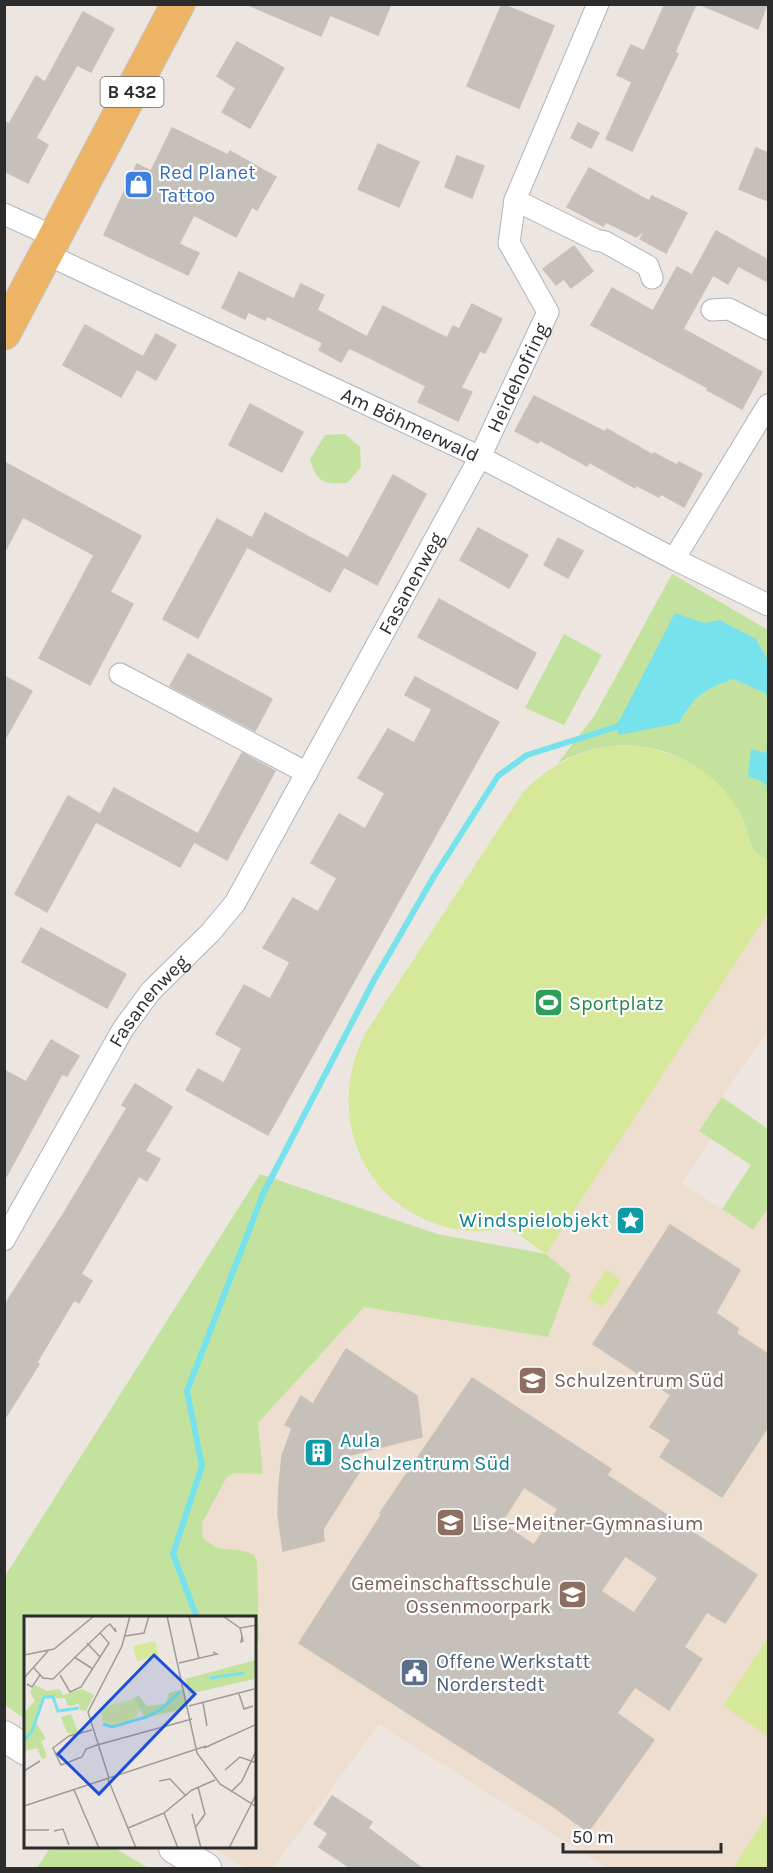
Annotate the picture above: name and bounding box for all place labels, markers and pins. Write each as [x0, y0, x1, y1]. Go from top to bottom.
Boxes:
place label: Red Planet Tattoo [159, 161, 256, 207]
shop icon: Red Planet Tattoo [122, 168, 154, 200]
sports icon: Sportplatz [532, 987, 564, 1019]
place label: Sportplatz [569, 992, 664, 1015]
place icon: Windspielobjekt [614, 1204, 646, 1236]
place label: Windspielobjekt [459, 1209, 609, 1232]
school or university icon: Schulzentrum Süd [517, 1364, 549, 1396]
place label: Schulzentrum Süd [554, 1369, 724, 1392]
place label: Aula Schulzentrum Süd [340, 1429, 510, 1475]
building icon: Aula Schulzentrum Süd [303, 1436, 335, 1468]
school or university icon: Lise-Meitner-Gymnasium [435, 1507, 467, 1539]
place label: Lise-Meitner-Gymnasium [472, 1512, 704, 1535]
place label: Gemeinschaftsschule Ossenmoorpark [351, 1572, 551, 1618]
school or university icon: Gemeinschaftsschule Ossenmoorpark [556, 1579, 588, 1611]
place label: Offene Werkstatt Norderstedt [436, 1650, 591, 1696]
public building icon: Offene Werkstatt Norderstedt [399, 1657, 431, 1689]

